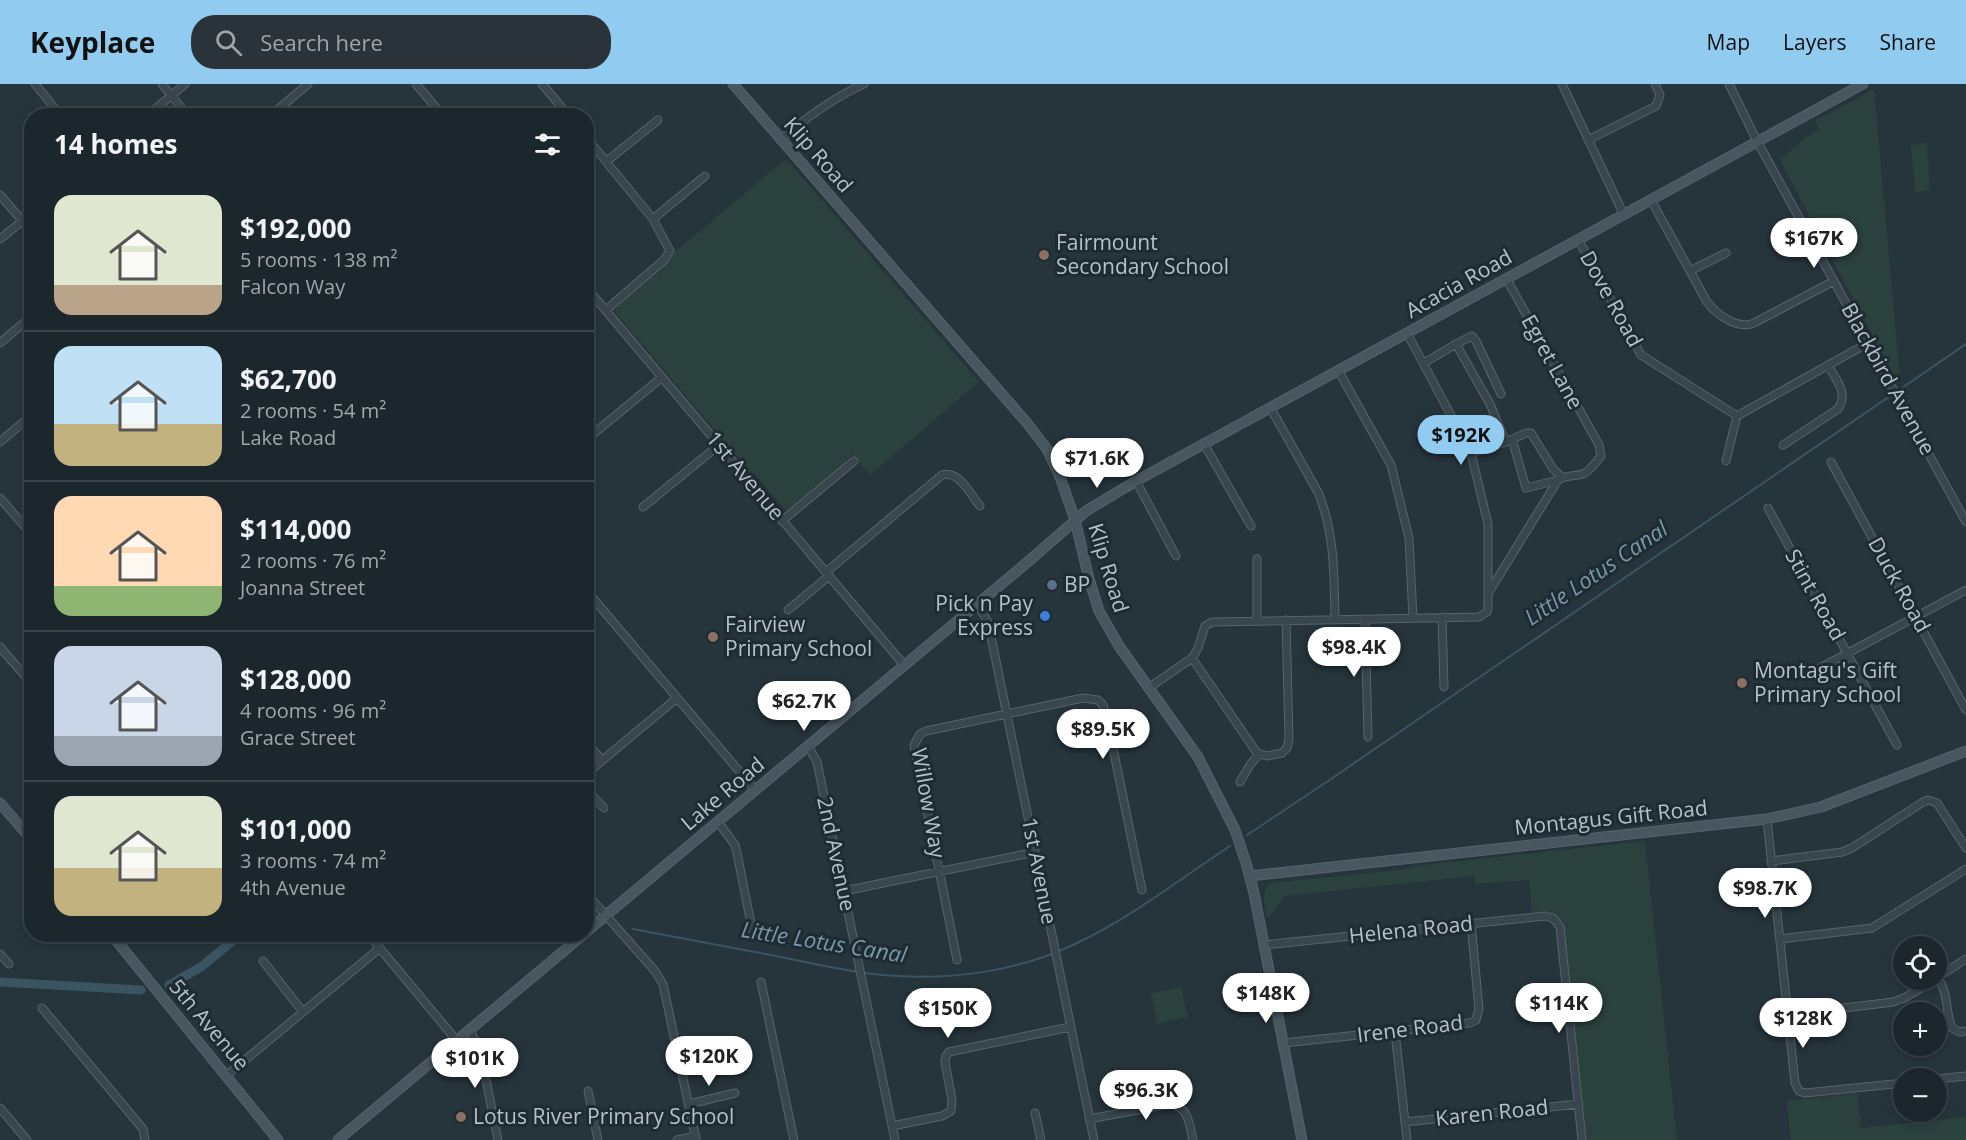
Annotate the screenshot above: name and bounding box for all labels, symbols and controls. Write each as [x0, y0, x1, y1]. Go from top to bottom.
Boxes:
search box [191, 15, 611, 69]
text: Keyplace [30, 23, 155, 61]
icon: search [212, 26, 245, 59]
text: Search here [260, 27, 383, 57]
text: Map [1707, 28, 1750, 56]
text: Layers [1783, 28, 1847, 56]
text: Share [1880, 28, 1936, 56]
street label: Klip Road [778, 110, 859, 198]
text: 14 homes [54, 126, 178, 162]
icon: filters [531, 128, 564, 161]
text: $192,000 [240, 210, 351, 246]
pin: $167K [1772, 218, 1856, 269]
icon: home [102, 219, 174, 291]
text: $167K [1784, 224, 1844, 251]
place label: Fairmount Secondary School [1056, 228, 1229, 280]
street label: Acacia Road [1400, 242, 1517, 324]
street label: Dove Road [1574, 245, 1650, 352]
text: 5 rooms · 138 m² [240, 246, 398, 273]
marker: Fairmount Secondary School [1037, 248, 1051, 262]
text: Falcon Way [240, 273, 345, 300]
street label: Blackbird Avenue [1835, 297, 1942, 460]
street label: Egret Lane [1515, 309, 1590, 414]
text: $62,700 [240, 361, 337, 397]
icon: home [102, 370, 174, 442]
text: 2 rooms · 54 m² [240, 397, 386, 424]
pin: $192K [1419, 415, 1503, 466]
text: $192K [1431, 421, 1491, 448]
text: Lake Road [240, 424, 336, 451]
street label: 1st Avenue [700, 425, 791, 526]
pin: $71.6K [1048, 438, 1146, 489]
text: $71.6K [1065, 444, 1129, 471]
text: $114,000 [240, 511, 351, 547]
water label: Little Lotus Canal [1518, 513, 1673, 631]
icon: home [102, 520, 174, 592]
street label: Klip Road [1082, 520, 1136, 616]
street label: Duck Road [1862, 532, 1938, 637]
street label: Stint Road [1779, 544, 1852, 645]
text: 2 rooms · 76 m² [240, 547, 386, 574]
place label: BP [1064, 570, 1090, 598]
text: Joanna Street [240, 574, 365, 601]
marker: BP [1045, 578, 1059, 592]
place label: Pick n Pay Express [935, 589, 1033, 641]
marker: Pick n Pay Express [1038, 609, 1052, 623]
place label: Fairview Primary School [725, 610, 872, 662]
pin: $98.4K [1305, 627, 1403, 678]
marker: Fairview Primary School [706, 630, 720, 644]
text: $98.4K [1322, 633, 1386, 660]
place label: Montagu's Gift Primary School [1754, 656, 1901, 708]
text: $128,000 [240, 661, 351, 697]
icon: home [102, 670, 174, 742]
marker: Montagu's Gift Primary School [1735, 676, 1749, 690]
pin: $62.7K [755, 681, 853, 732]
text: $62.7K [772, 687, 836, 714]
text: 4 rooms · 96 m² [240, 697, 386, 724]
pin: $89.5K [1054, 709, 1152, 760]
text: $89.5K [1071, 715, 1135, 742]
text: Grace Street [240, 724, 356, 751]
street label: Willow Way [906, 746, 953, 861]
street label: Lake Road [675, 750, 770, 836]
street label: Montagus Gift Road [1513, 793, 1709, 841]
street label: 2nd Avenue [811, 794, 863, 914]
text: $101,000 [240, 811, 351, 847]
street label: 1st Avenue [1016, 815, 1064, 927]
icon: home [102, 820, 174, 892]
text: 3 rooms · 74 m² [240, 847, 386, 874]
pin: $98.7K [1716, 868, 1814, 919]
text: 4th Avenue [240, 874, 346, 901]
text: $98.7K [1733, 874, 1797, 901]
street label: Helena Road [1348, 909, 1474, 949]
water label: Little Lotus Canal [739, 913, 909, 969]
map controls [1893, 936, 1947, 1122]
button: locate [1893, 936, 1947, 990]
street label: 5th Avenue [163, 973, 256, 1076]
pin: $148K [1224, 973, 1308, 1024]
text: $148K [1236, 979, 1296, 1006]
pin: $114K [1517, 983, 1601, 1034]
pin: $150K [906, 988, 990, 1039]
text: $114K [1529, 989, 1589, 1016]
text: $150K [918, 994, 978, 1021]
pin: $128K [1761, 998, 1845, 1049]
button: + [1893, 1002, 1947, 1056]
text: $128K [1773, 1004, 1833, 1031]
street label: Irene Road [1355, 1008, 1464, 1048]
pin: $120K [667, 1036, 751, 1087]
pin: $101K [433, 1038, 517, 1089]
text: $120K [679, 1042, 739, 1069]
text: $101K [445, 1044, 505, 1071]
button: − [1893, 1068, 1947, 1122]
pin: $96.3K [1097, 1070, 1195, 1121]
text: $96.3K [1114, 1076, 1178, 1103]
street label: Karen Road [1434, 1092, 1550, 1132]
place label: Lotus River Primary School [473, 1102, 734, 1130]
marker: Lotus River Primary School [454, 1110, 468, 1124]

